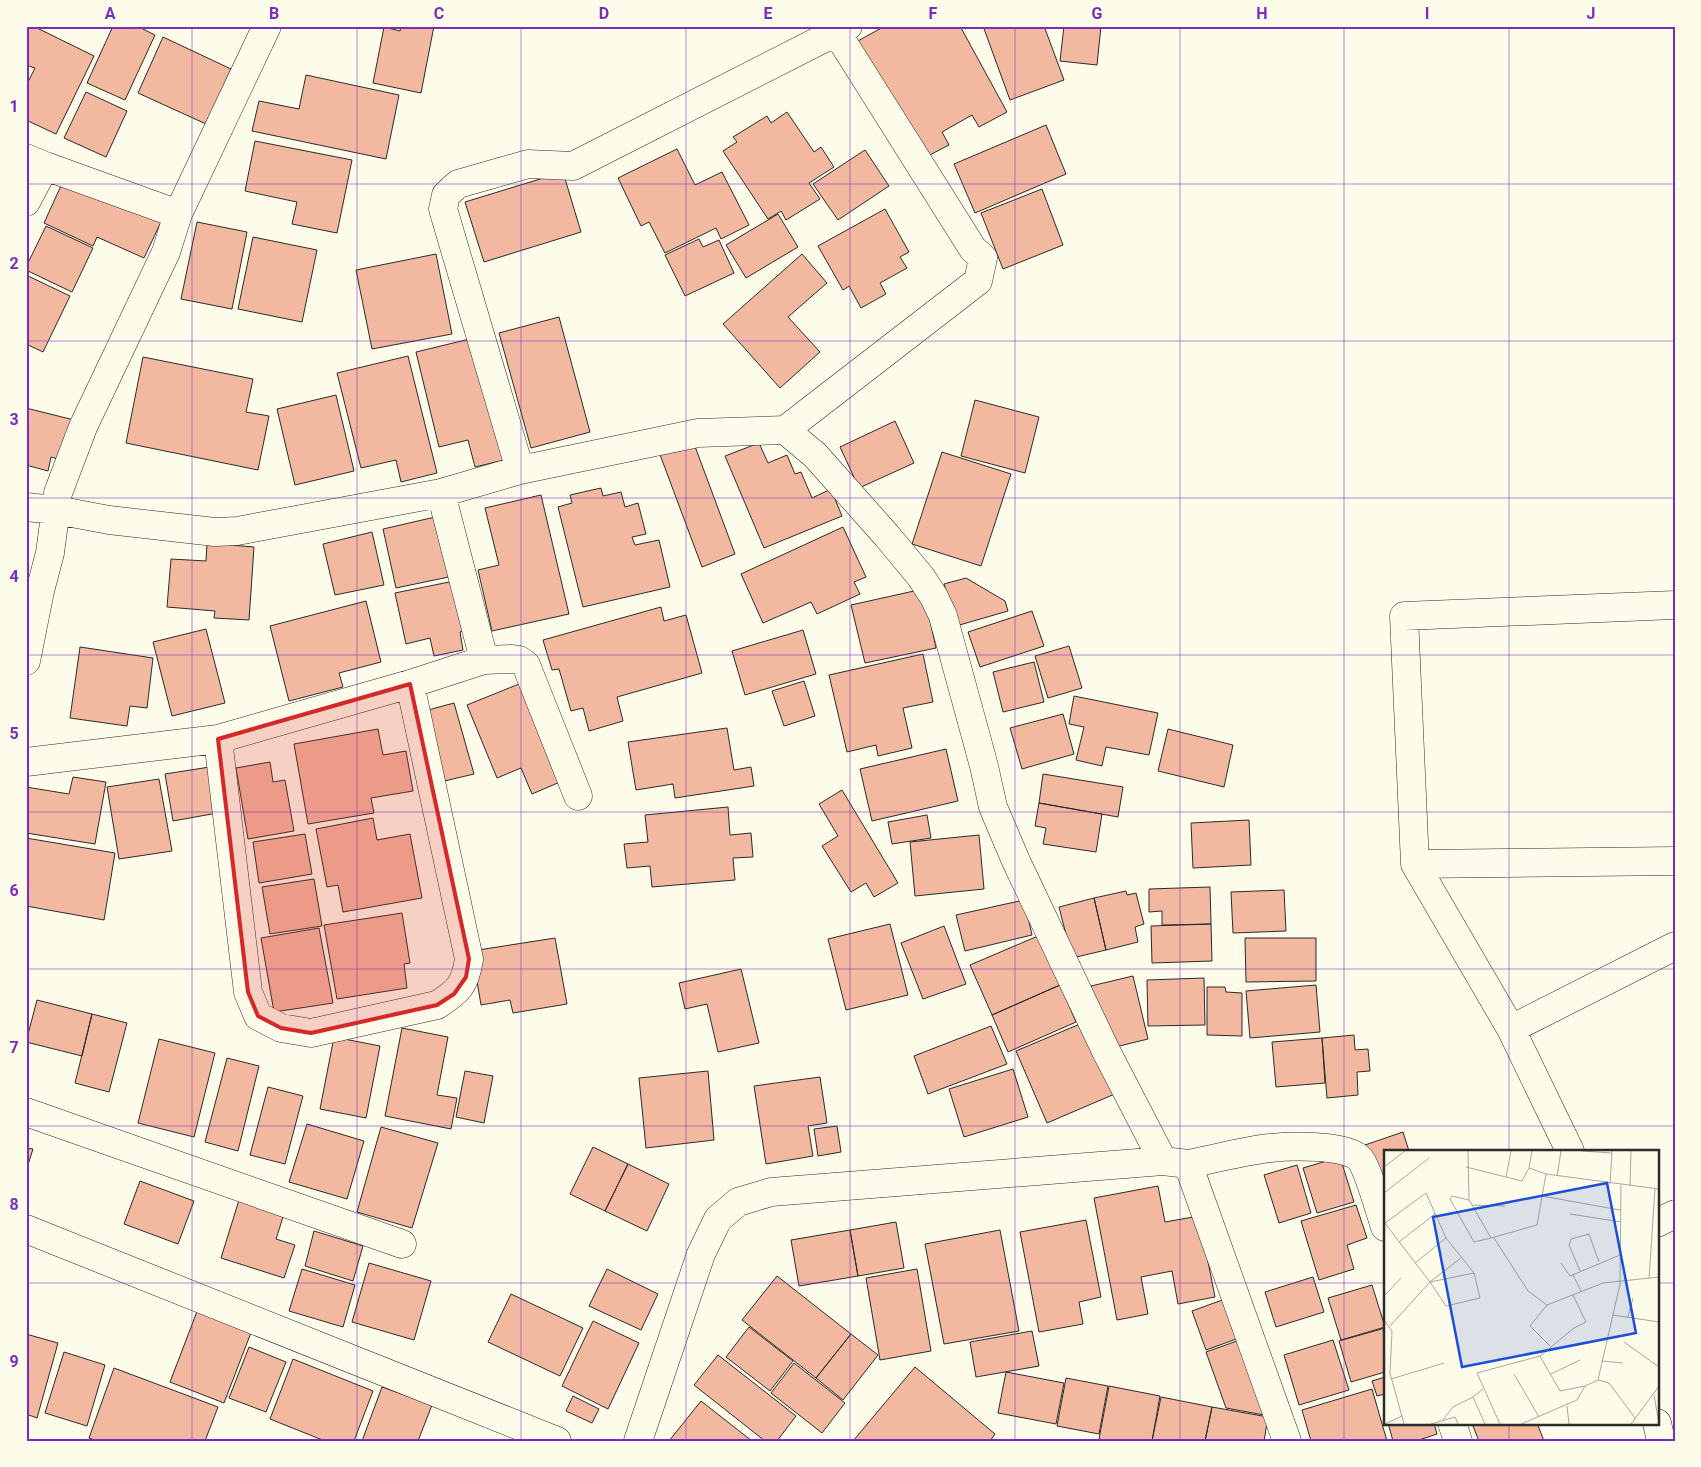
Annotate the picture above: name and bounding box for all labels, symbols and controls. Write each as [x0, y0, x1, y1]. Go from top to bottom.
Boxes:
text: A [105, 4, 116, 23]
text: B [269, 4, 279, 23]
text: C [434, 4, 444, 23]
text: D [599, 4, 609, 23]
text: E [764, 4, 773, 23]
text: F [929, 4, 938, 23]
text: G [1092, 4, 1103, 23]
text: H [1256, 4, 1268, 23]
text: I [1425, 4, 1429, 23]
text: J [1587, 4, 1595, 23]
text: 1 [9, 97, 19, 116]
text: 2 [9, 254, 19, 273]
text: 3 [9, 410, 19, 429]
text: 4 [9, 567, 19, 586]
text: 5 [9, 724, 19, 743]
text: 6 [9, 881, 19, 900]
text: 7 [9, 1038, 19, 1057]
inset map [1384, 1150, 1658, 1424]
text: 8 [9, 1195, 19, 1214]
text: 9 [9, 1352, 19, 1371]

